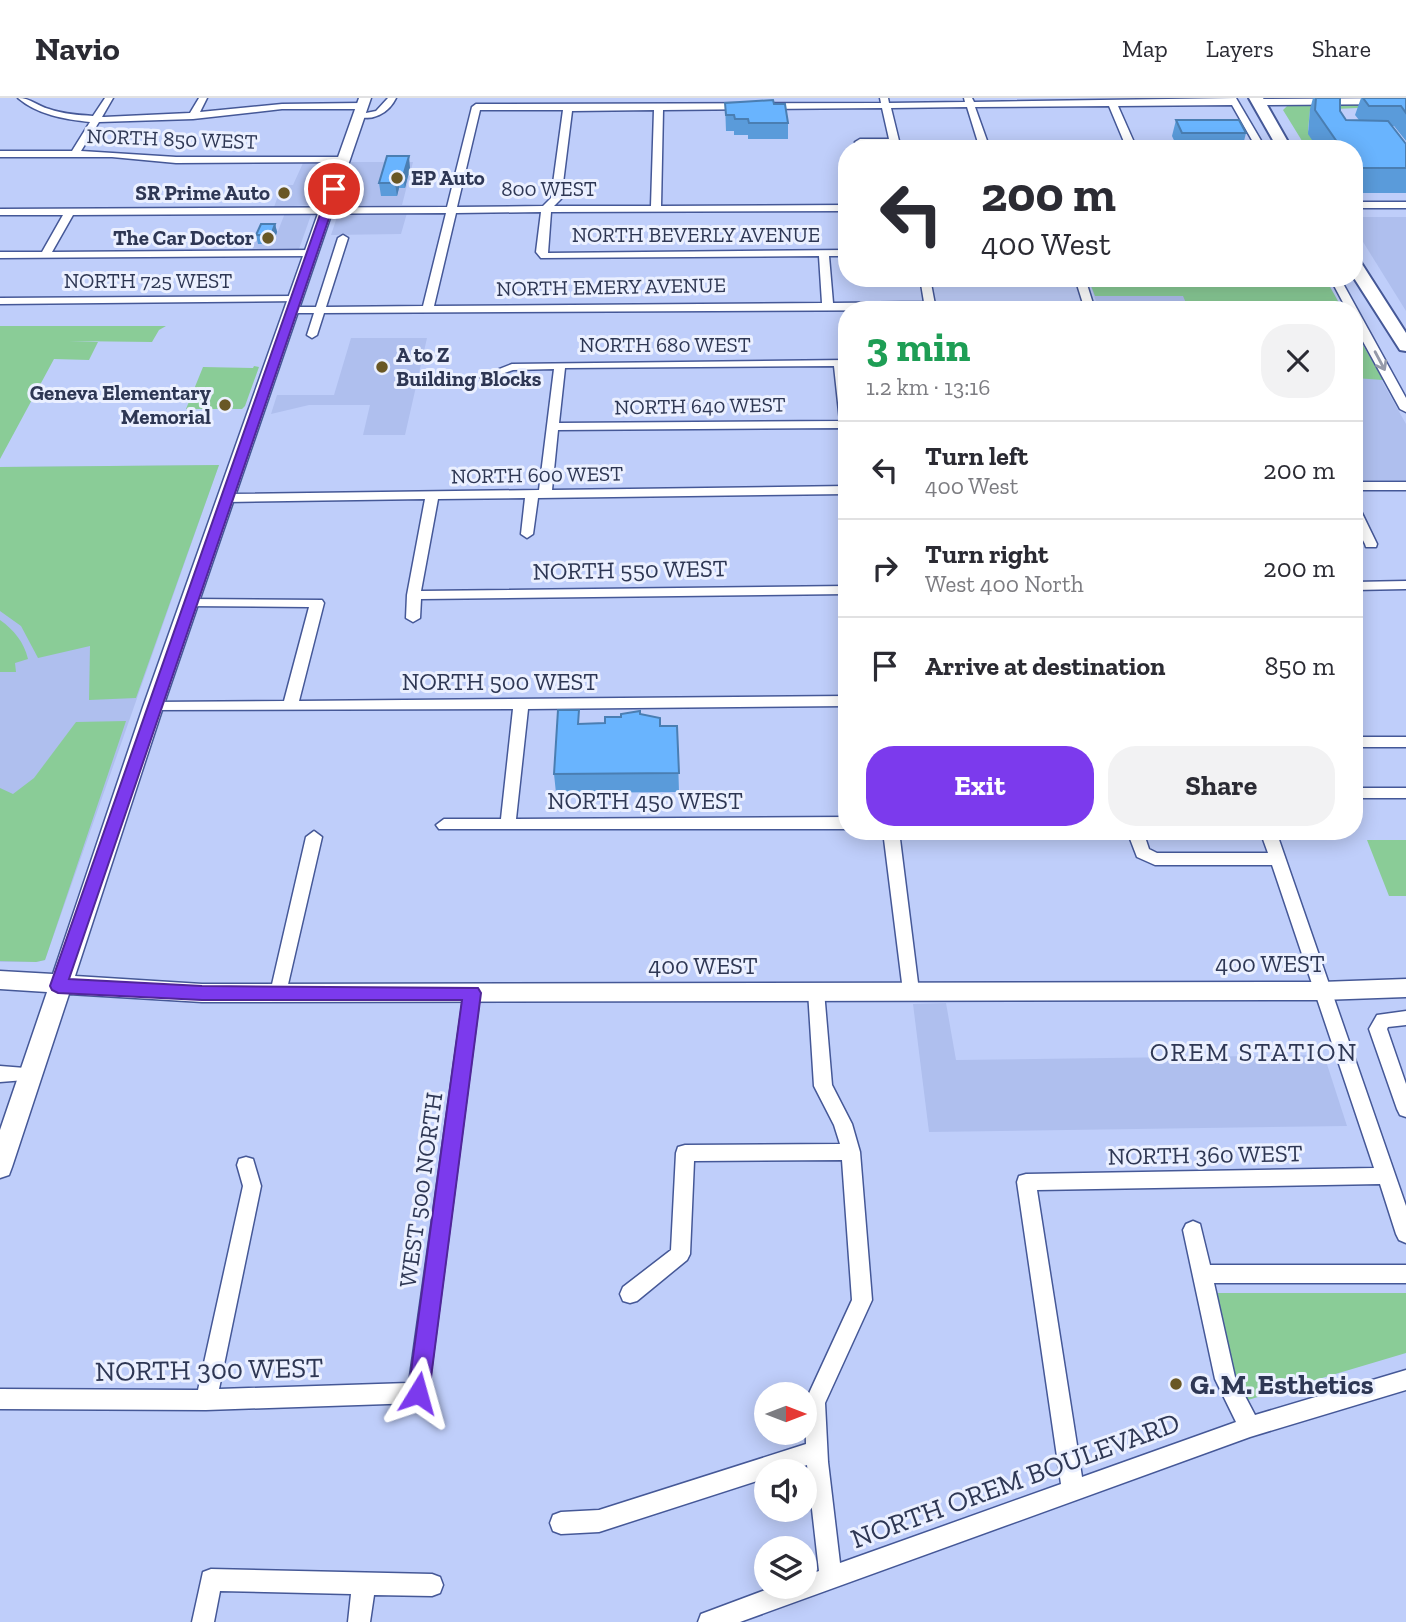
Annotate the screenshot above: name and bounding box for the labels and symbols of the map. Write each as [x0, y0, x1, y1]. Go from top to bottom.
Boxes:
street label: NORTH 850 WEST [86, 123, 258, 154]
pin [304, 159, 364, 219]
place label: EP Auto [411, 165, 485, 190]
marker: EP Auto [389, 170, 405, 186]
street label: 800 WEST [501, 176, 597, 201]
place label: SR Prime Auto [135, 180, 270, 205]
marker: SR Prime Auto [276, 185, 292, 201]
street label: NORTH BEVERLY AVENUE [572, 222, 820, 247]
place label: The Car Doctor [113, 225, 254, 250]
marker: The Car Doctor [260, 230, 276, 246]
street label: NORTH 725 WEST [64, 268, 232, 293]
street label: NORTH EMERY AVENUE [496, 272, 726, 301]
street label: NORTH 680 WEST [579, 332, 751, 357]
place label: A to Z Building Blocks [396, 342, 542, 391]
one-way arrow [1373, 351, 1387, 371]
marker: A to Z Building Blocks [374, 359, 390, 375]
place label: Geneva Elementary Memorial [30, 380, 211, 429]
street label: NORTH 640 WEST [614, 392, 786, 419]
marker: Geneva Elementary Memorial [217, 397, 233, 413]
street label: NORTH 600 WEST [451, 460, 623, 489]
street label: NORTH 550 WEST [532, 553, 728, 586]
street label: NORTH 500 WEST [402, 667, 598, 696]
street label: NORTH 450 WEST [547, 786, 743, 815]
street label: 400 WEST [1215, 949, 1325, 978]
street label: 400 WEST [648, 951, 758, 980]
district label: OREM STATION [1150, 1036, 1358, 1068]
street label: WEST 500 NORTH [392, 1090, 449, 1289]
street label: NORTH 360 WEST [1107, 1138, 1303, 1171]
street label: NORTH 300 WEST [94, 1351, 324, 1388]
position arrow [381, 1356, 455, 1430]
place label: G. M. Esthetics [1190, 1368, 1374, 1401]
marker: G. M. Esthetics [1168, 1376, 1184, 1392]
north arrow [754, 1382, 817, 1446]
street label: NORTH OREM BOULEVARD [846, 1406, 1184, 1555]

